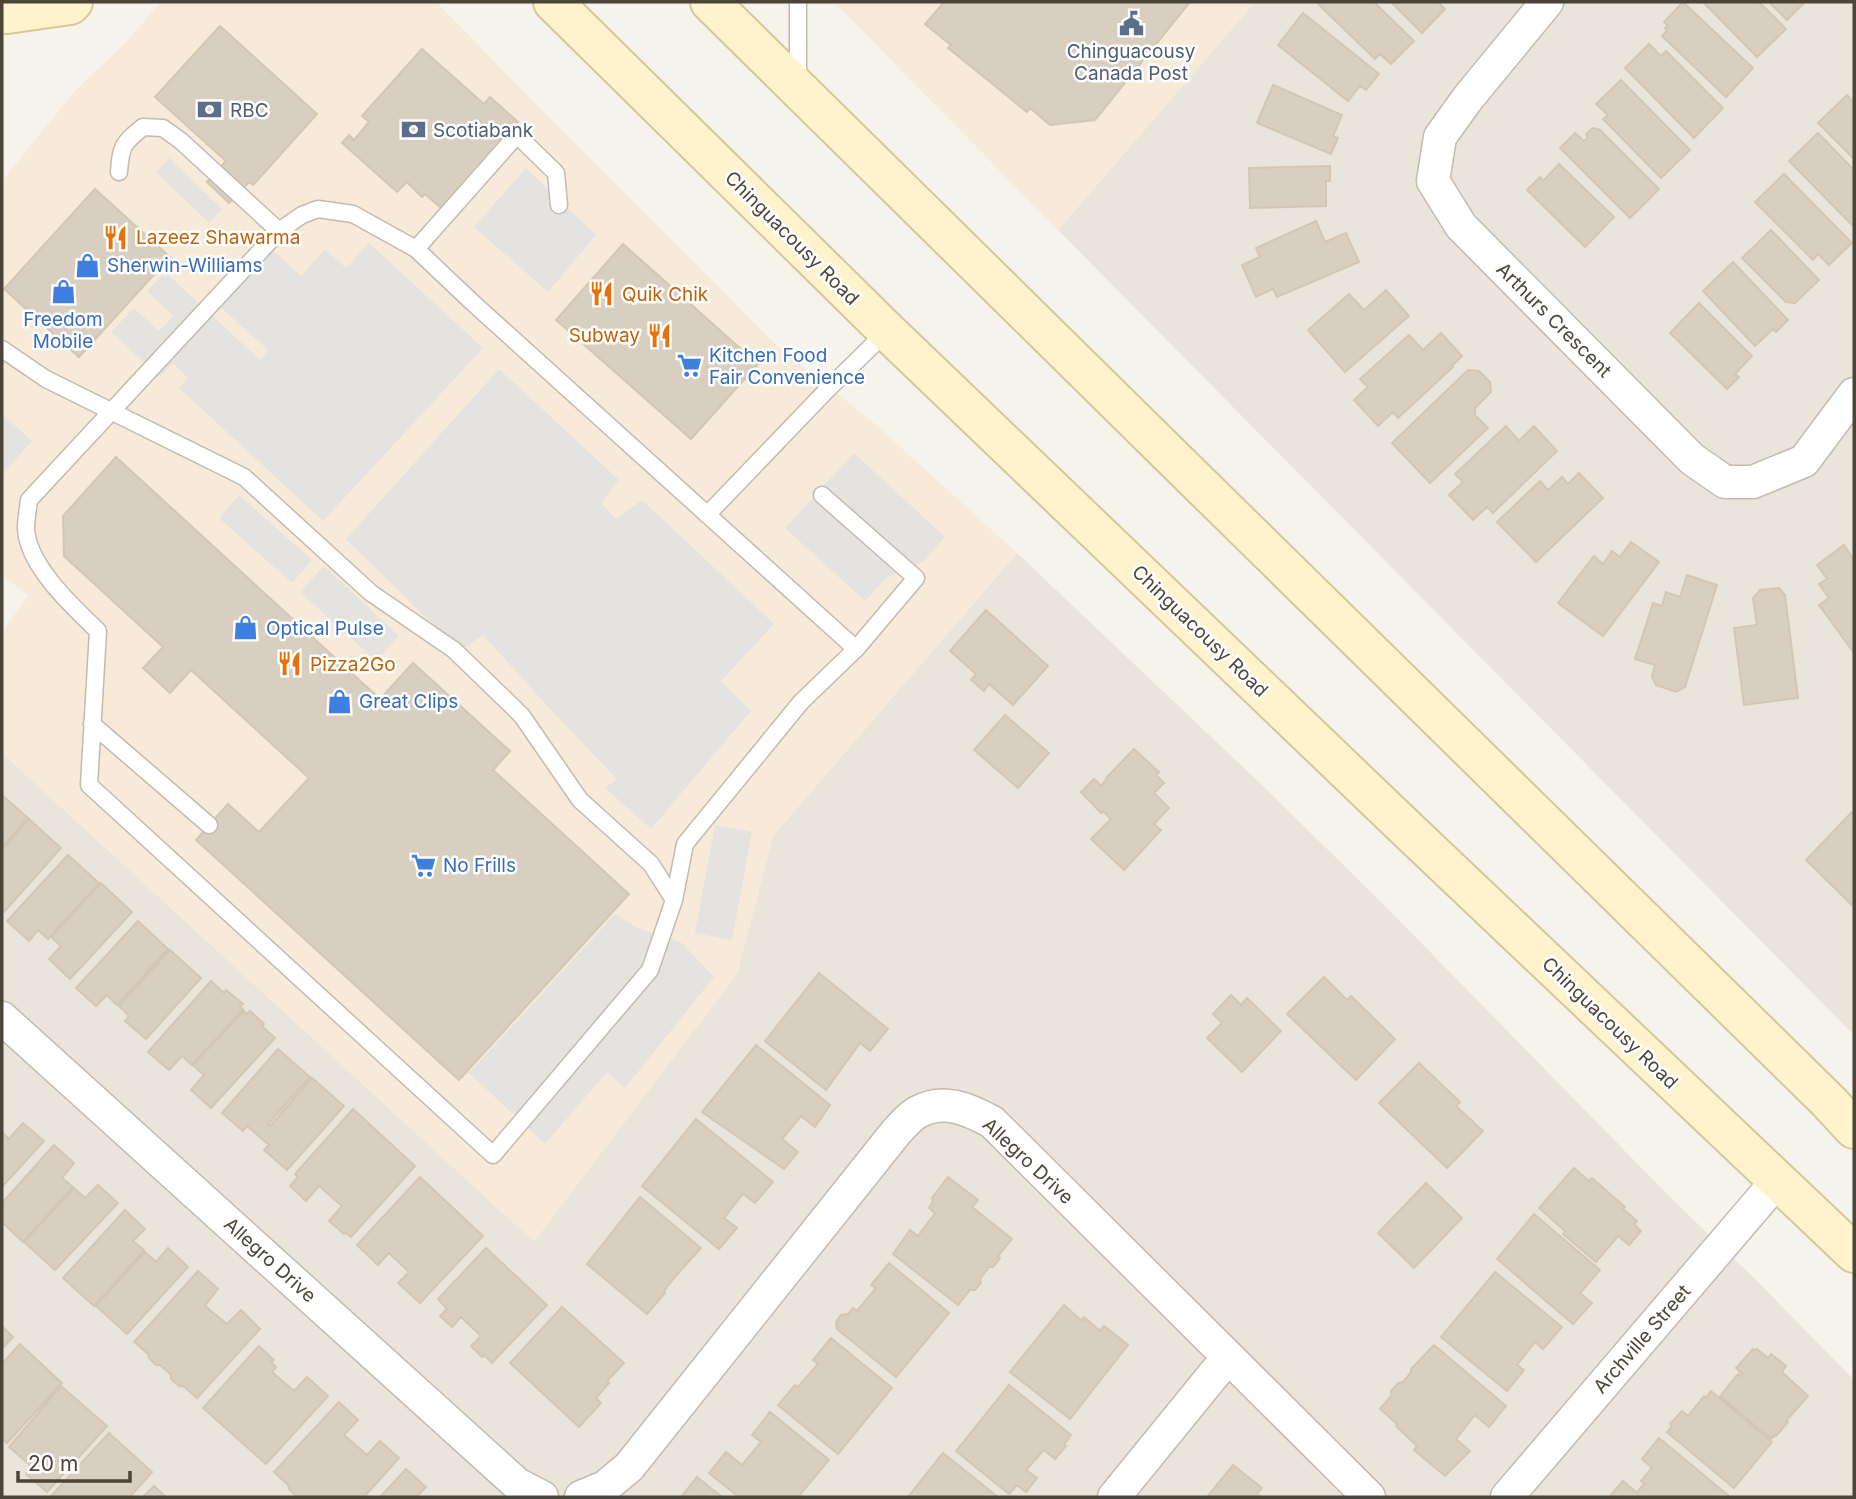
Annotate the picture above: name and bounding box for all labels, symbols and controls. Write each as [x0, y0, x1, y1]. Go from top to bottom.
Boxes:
public building icon: Chinguacousy Canada Post [1117, 9, 1145, 37]
place label: Chinguacousy Canada Post [1067, 40, 1196, 85]
bank icon: RBC [196, 96, 224, 124]
place label: RBC [230, 99, 269, 122]
bank icon: Scotiabank [399, 116, 427, 144]
place label: Scotiabank [433, 119, 534, 142]
street label: Chinguacousy Road [720, 166, 864, 310]
restaurant icon: Lazeez Shawarma [102, 223, 130, 251]
place label: Lazeez Shawarma [136, 226, 300, 249]
shop icon: Sherwin-Williams [73, 251, 101, 279]
place label: Sherwin-Williams [107, 254, 262, 277]
street label: Arthurs Crescent [1492, 258, 1616, 382]
shop icon: Freedom Mobile [49, 277, 77, 305]
restaurant icon: Quik Chik [588, 280, 616, 308]
place label: Quik Chik [622, 283, 709, 306]
place label: Freedom Mobile [23, 308, 103, 353]
restaurant icon: Subway [646, 321, 674, 349]
place label: Subway [569, 324, 640, 347]
place label: Kitchen Food Fair Convenience [709, 344, 865, 389]
supermarket icon: Kitchen Food Fair Convenience [675, 352, 703, 380]
street label: Chinguacousy Road [1127, 560, 1273, 702]
shop icon: Optical Pulse [232, 614, 260, 642]
place label: Optical Pulse [266, 617, 384, 640]
restaurant icon: Pizza2Go [276, 650, 304, 678]
place label: Pizza2Go [310, 653, 396, 676]
shop icon: Great Clips [325, 687, 353, 715]
place label: Great Clips [359, 690, 458, 713]
supermarket icon: No Frills [409, 851, 437, 879]
place label: No Frills [443, 854, 516, 877]
street label: Chinguacousy Road [1537, 952, 1683, 1094]
street label: Allegro Drive [978, 1113, 1078, 1209]
street label: Allegro Drive [219, 1213, 321, 1307]
street label: Archville Street [1589, 1280, 1695, 1398]
scale bar [18, 1440, 130, 1484]
text: 20 m [28, 1451, 78, 1476]

